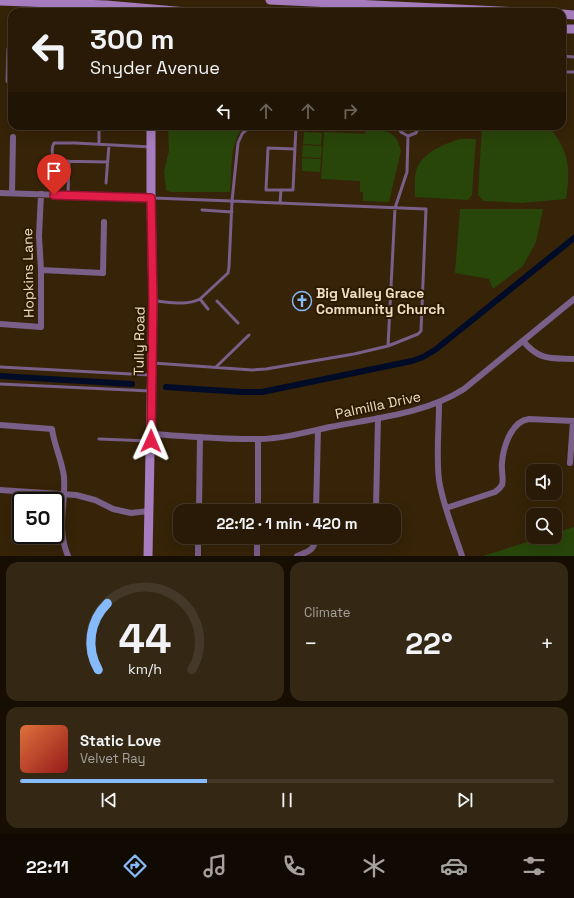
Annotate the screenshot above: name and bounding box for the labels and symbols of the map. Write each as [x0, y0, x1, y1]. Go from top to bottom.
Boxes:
pin [37, 154, 71, 195]
street label: Hopkins Lane [18, 228, 38, 318]
place label: Big Valley Grace Community Church [316, 284, 445, 318]
church icon: Big Valley Grace Community Church [291, 290, 313, 312]
street label: Tully Road [129, 306, 149, 376]
street label: Palmilla Drive [333, 387, 423, 423]
position arrow [130, 420, 172, 462]
speed limit sign: 50 [12, 492, 64, 544]

